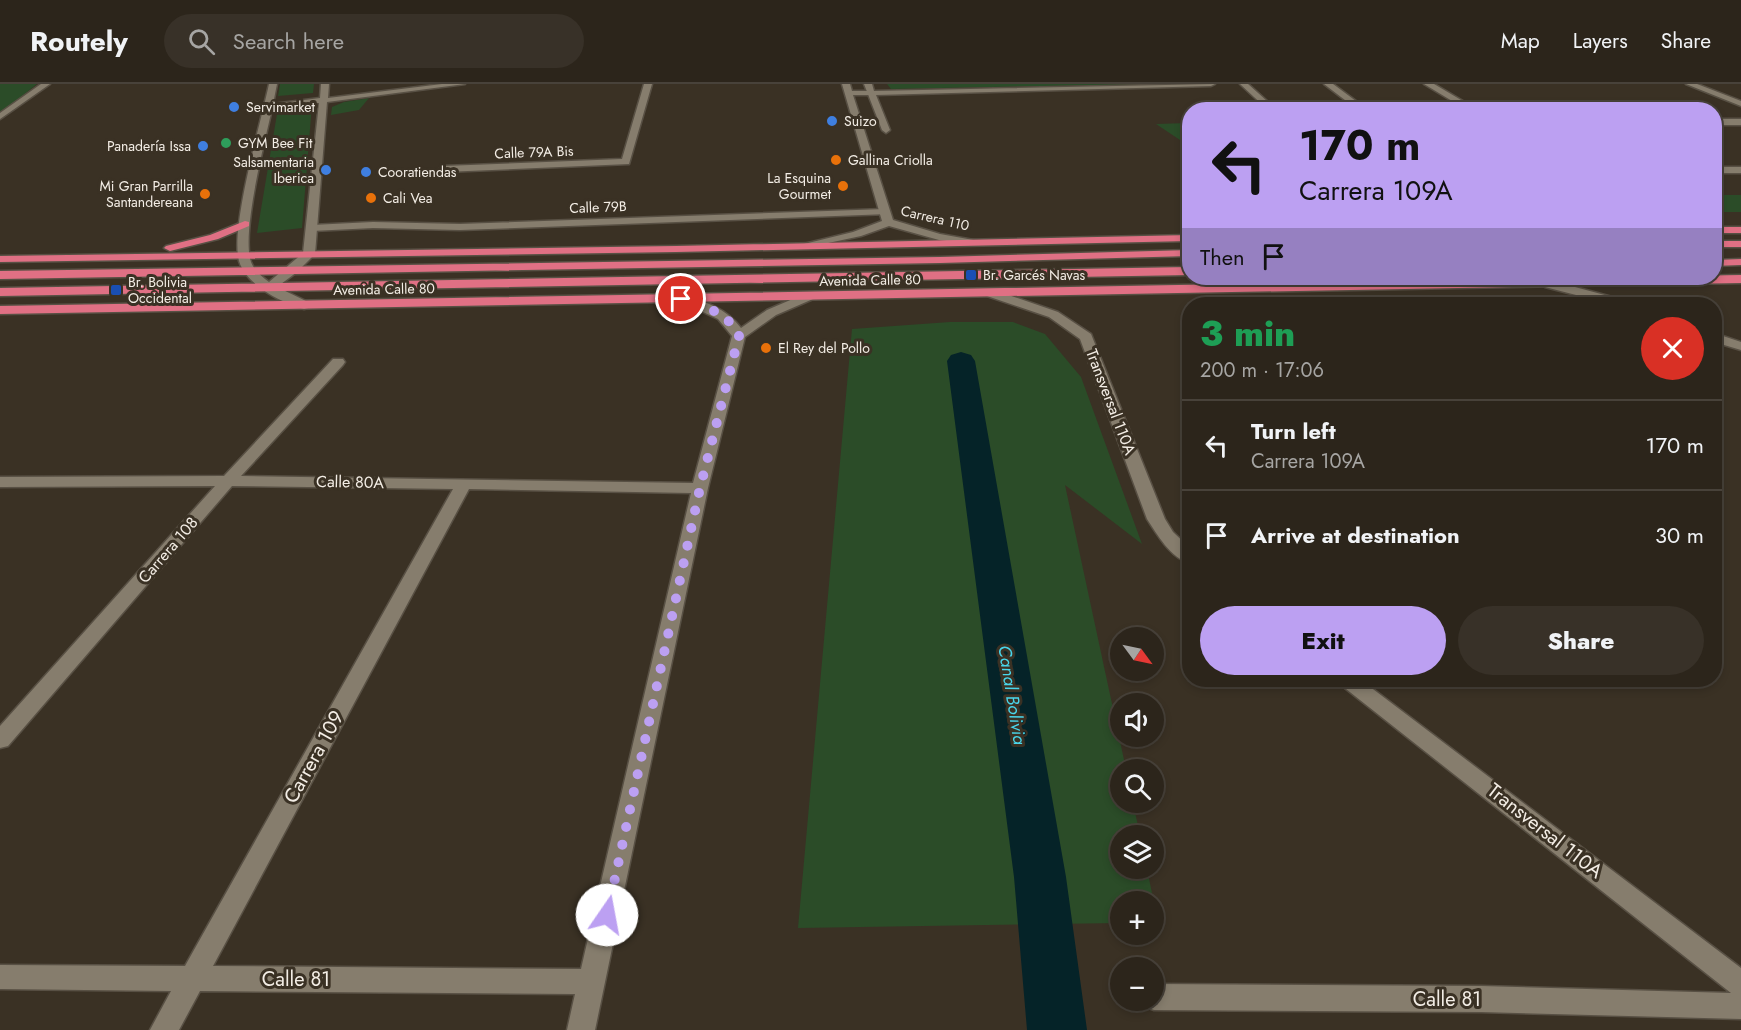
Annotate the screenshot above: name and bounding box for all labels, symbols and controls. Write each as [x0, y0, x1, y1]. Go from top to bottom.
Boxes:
search box [164, 14, 584, 68]
text: Routely [30, 21, 128, 62]
icon: search [185, 25, 218, 58]
text: Search here [233, 25, 344, 57]
text: Map [1501, 26, 1540, 56]
text: Layers [1573, 26, 1628, 56]
text: Share [1661, 26, 1711, 56]
place label: Servimarket [246, 97, 316, 117]
marker: Servimarket [227, 100, 241, 114]
place label: Suizo [844, 111, 877, 131]
marker: Suizo [825, 114, 839, 128]
text: 170 m [1299, 115, 1421, 176]
icon: left [1200, 126, 1278, 204]
place label: GYM Bee Fit [238, 133, 313, 153]
place label: Panadería Issa [107, 136, 191, 156]
marker: GYM Bee Fit [219, 136, 233, 150]
marker: Panadería Issa [196, 139, 210, 153]
street label: Calle 79A Bis [494, 141, 574, 163]
place label: Gallina Criolla [848, 150, 933, 170]
place label: Salsamentaria Iberica [233, 152, 314, 188]
marker: Gallina Criolla [829, 153, 843, 167]
place label: Cooratiendas [378, 162, 457, 182]
marker: Salsamentaria Iberica [319, 163, 333, 177]
marker: Cooratiendas [359, 165, 373, 179]
place label: La Esquina Gourmet [767, 168, 832, 204]
text: Carrera 109A [1299, 171, 1453, 210]
place label: Mi Gran Parrilla Santandereana [99, 176, 193, 212]
marker: La Esquina Gourmet [836, 179, 850, 193]
marker: Mi Gran Parrilla Santandereana [198, 187, 212, 201]
place label: Cali Vea [383, 188, 432, 208]
marker: Cali Vea [364, 191, 378, 205]
street label: Calle 79B [569, 196, 627, 218]
street label: Carrera 110 [899, 200, 971, 236]
icon: arrive [1257, 240, 1290, 273]
text: Then [1200, 241, 1245, 273]
place label: Br. Garcés Navas [983, 265, 1086, 285]
marker: Br. Garcés Navas [964, 268, 978, 282]
street label: Avenida Calle 80 [819, 269, 921, 291]
place label: Br. Bolivia Occidental [128, 272, 192, 308]
pin [655, 273, 706, 324]
street label: Avenida Calle 80 [333, 278, 435, 300]
icon: arrive [664, 282, 697, 315]
marker: Br. Bolivia Occidental [109, 283, 123, 297]
text: 3 min [1200, 307, 1295, 359]
button: close [1641, 317, 1704, 380]
place label: El Rey del Pollo [778, 338, 870, 358]
marker: El Rey del Pollo [759, 341, 773, 355]
street label: Transversal 110A [1080, 346, 1142, 459]
text: 200 m · 17:06 [1200, 356, 1324, 385]
text: Turn left [1251, 415, 1336, 447]
icon: left [1200, 429, 1233, 462]
text: 170 m [1646, 429, 1704, 461]
text: Carrera 109A [1251, 447, 1365, 476]
street label: Calle 80A [316, 470, 385, 494]
street label: Carrera 108 [133, 512, 203, 588]
icon: arrive [1200, 519, 1233, 552]
text: Arrive at destination [1251, 519, 1460, 551]
text: 30 m [1655, 519, 1704, 551]
button: Exit [1200, 606, 1446, 675]
button: Share [1458, 606, 1704, 675]
north arrow [1110, 627, 1164, 681]
map controls [1110, 627, 1164, 1011]
water label: Canal Bolivia [991, 643, 1033, 747]
button: sound [1110, 693, 1164, 747]
street label: Carrera 109 [277, 705, 351, 809]
button: search [1110, 759, 1164, 813]
street label: Transversal 110A [1481, 777, 1610, 886]
button: layers [1110, 825, 1164, 879]
position arrow [575, 883, 639, 947]
button: + [1110, 891, 1164, 945]
button: − [1110, 957, 1164, 1011]
street label: Calle 81 [262, 965, 330, 994]
street label: Calle 81 [1413, 985, 1481, 1014]

